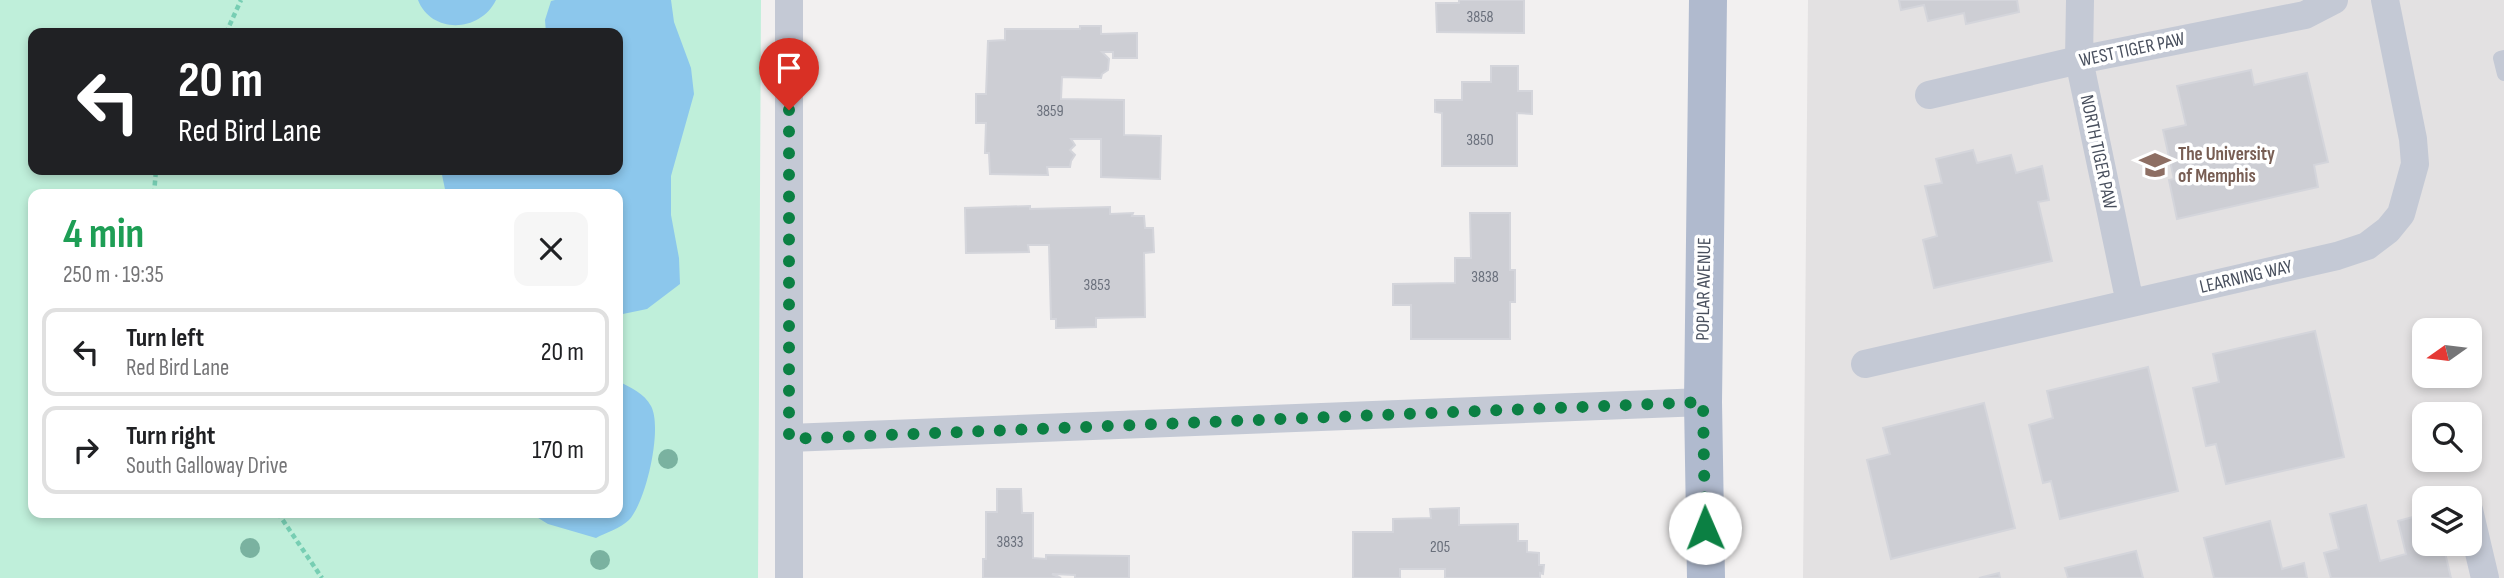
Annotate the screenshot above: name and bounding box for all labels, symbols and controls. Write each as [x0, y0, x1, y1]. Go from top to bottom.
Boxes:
house number: 3858 [1466, 8, 1494, 27]
street label: WEST TIGER PAW [2077, 27, 2187, 72]
pin [759, 38, 819, 110]
icon: arrive [770, 49, 808, 87]
text: 20 m [178, 52, 263, 111]
icon: left [63, 56, 154, 147]
street label: NORTH TIGER PAW [2075, 93, 2121, 212]
house number: 3859 [1036, 102, 1064, 121]
text: Red Bird Lane [178, 112, 322, 151]
house number: 3850 [1466, 131, 1494, 150]
place label: The University of Memphis [2178, 143, 2275, 188]
school or university icon: The University of Memphis [2138, 148, 2172, 182]
text: 4 min [63, 209, 144, 260]
button: close [514, 212, 588, 286]
street label: POPLAR AVENUE [1692, 237, 1716, 341]
street label: LEARNING WAY [2197, 255, 2295, 299]
text: 250 m · 19:35 [63, 261, 164, 289]
house number: 3838 [1471, 268, 1499, 287]
house number: 3853 [1084, 276, 1110, 295]
north arrow [2412, 318, 2482, 388]
map controls [2412, 318, 2482, 556]
text: Turn left [126, 323, 204, 354]
icon: left [67, 333, 105, 371]
text: 20 m [541, 337, 584, 368]
text: Red Bird Lane [126, 354, 229, 382]
button: search [2412, 402, 2482, 472]
text: Turn right [126, 421, 215, 452]
icon: right [67, 431, 105, 469]
text: 170 m [532, 435, 584, 466]
text: South Galloway Drive [126, 452, 288, 480]
button: layers [2412, 486, 2482, 556]
position arrow [1668, 491, 1742, 565]
house number: 3833 [996, 533, 1024, 552]
house number: 205 [1430, 538, 1450, 557]

